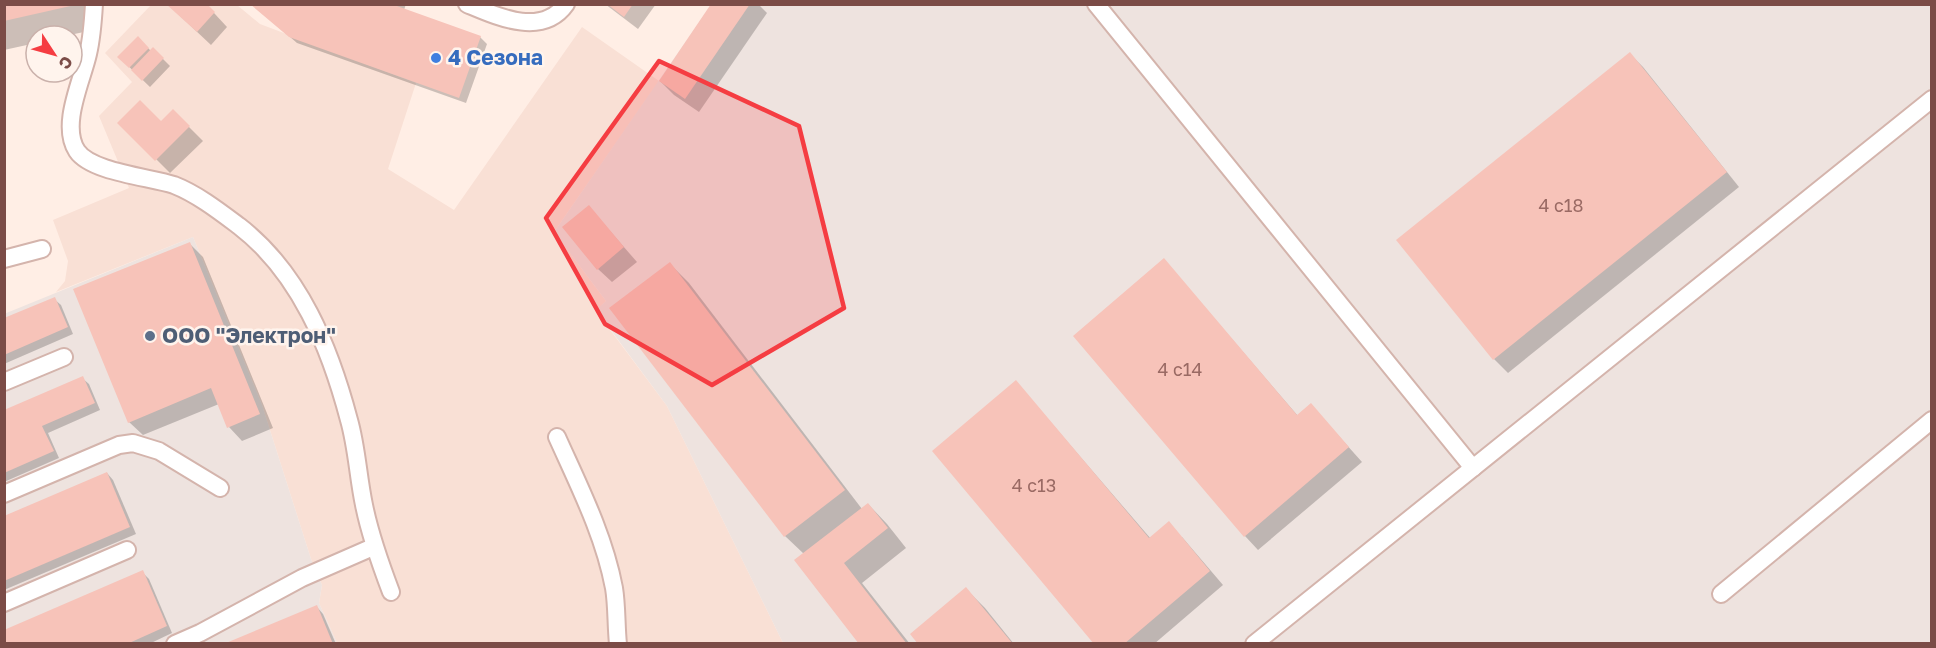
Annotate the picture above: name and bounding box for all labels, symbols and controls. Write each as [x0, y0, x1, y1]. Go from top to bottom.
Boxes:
north arrow [24, 24, 84, 84]
place label: 4 Сезона [448, 44, 543, 70]
marker: 4 Сезона [429, 51, 443, 65]
text: С [55, 52, 78, 73]
house number: 4 с18 [1539, 194, 1584, 216]
place label: ООО "Электрон" [162, 322, 336, 348]
marker: ООО "Электрон" [143, 329, 157, 343]
house number: 4 с14 [1158, 358, 1203, 380]
house number: 4 с13 [1012, 474, 1056, 496]

